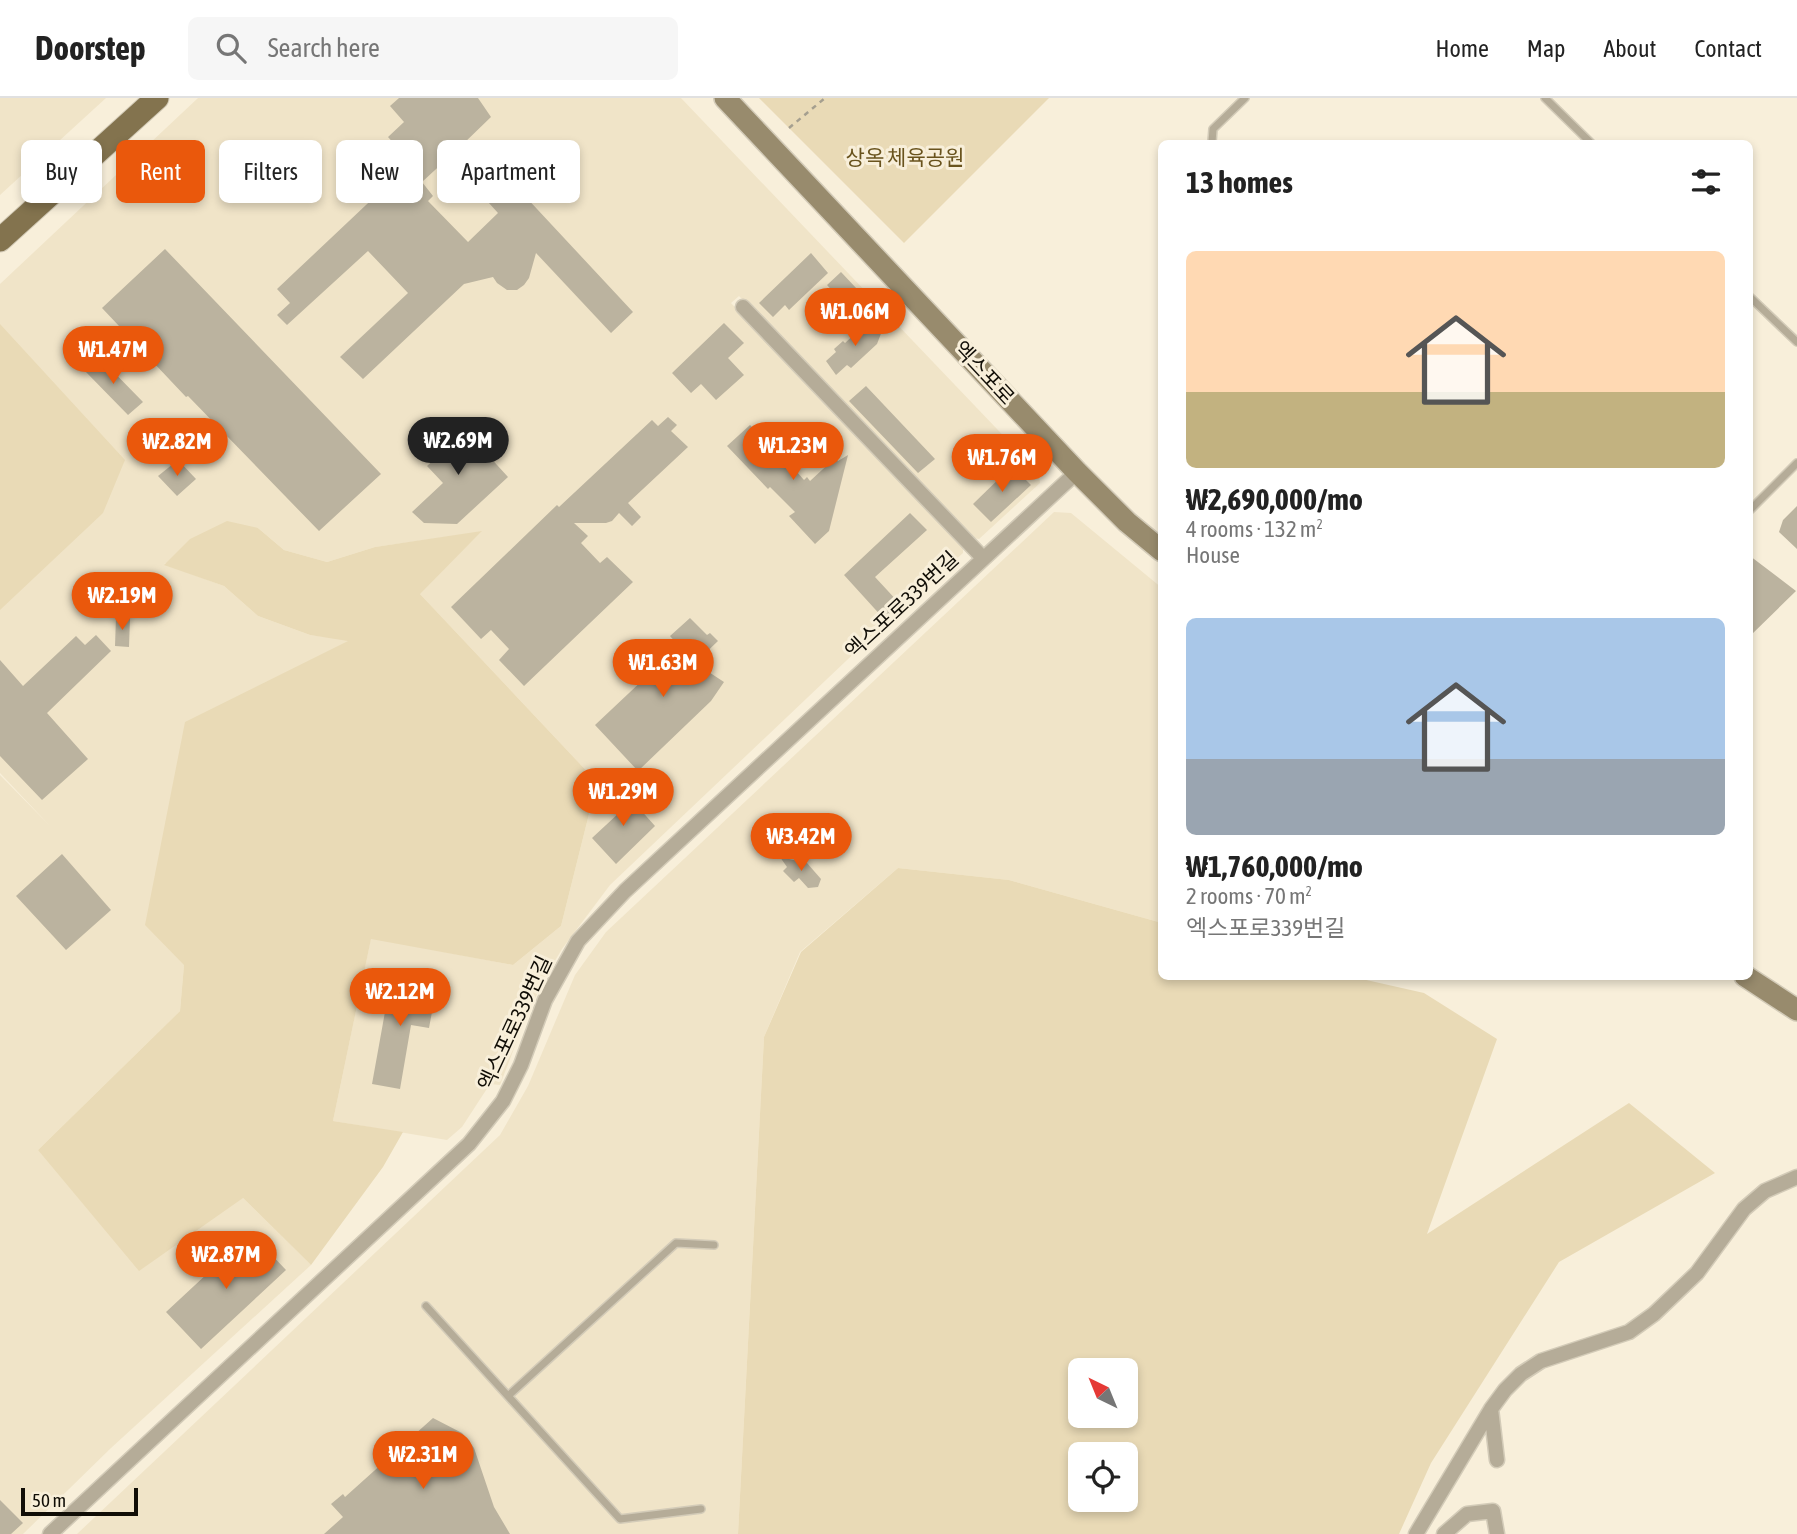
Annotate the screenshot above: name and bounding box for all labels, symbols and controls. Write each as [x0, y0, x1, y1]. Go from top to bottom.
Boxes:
search box [188, 17, 678, 80]
text: Doorstep [35, 29, 146, 67]
icon: search [212, 29, 250, 67]
text: Search here [268, 33, 380, 63]
text: Home [1435, 35, 1489, 62]
text: Map [1527, 35, 1565, 62]
text: About [1603, 35, 1656, 62]
text: Contact [1694, 35, 1762, 62]
chip: Buy [21, 140, 102, 203]
chip: Rent [116, 140, 205, 203]
chip: Filters [219, 140, 322, 203]
chip: New [336, 140, 423, 203]
chip: Apartment [437, 140, 580, 203]
park label: 상옥 체육공원 [846, 145, 964, 169]
icon: filters [1687, 163, 1725, 201]
text: 13 homes [1186, 165, 1293, 199]
pin: ₩1.06M [798, 288, 912, 348]
icon: home [1393, 297, 1519, 423]
text: ₩1.06M [821, 298, 889, 324]
pin: ₩1.47M [56, 327, 170, 386]
text: ₩1.47M [79, 336, 147, 362]
street label: 엑스포로 [950, 336, 1020, 409]
pin: ₩2.82M [120, 418, 234, 478]
pin: ₩2.69M [401, 418, 515, 477]
pin: ₩1.23M [736, 422, 850, 482]
text: ₩2.69M [424, 427, 492, 453]
text: ₩2.82M [143, 428, 211, 454]
text: ₩1.23M [759, 432, 827, 458]
pin: ₩1.76M [945, 434, 1059, 494]
text: ₩1.76M [968, 444, 1036, 470]
text: ₩2,690,000/mo [1186, 482, 1363, 516]
text: 4 rooms · 132 m² [1186, 516, 1323, 542]
text: House [1186, 542, 1240, 568]
street label: 엑스포로339번길 [840, 546, 963, 663]
pin: ₩2.19M [65, 573, 179, 632]
text: ₩2.19M [88, 582, 156, 608]
pin: ₩1.63M [606, 640, 720, 699]
text: ₩1.63M [629, 649, 697, 675]
icon: home [1393, 664, 1519, 790]
pin: ₩1.29M [566, 768, 680, 828]
text: ₩1.29M [589, 778, 657, 804]
pin: ₩3.42M [744, 814, 858, 873]
text: ₩3.42M [767, 823, 835, 849]
text: ₩1,760,000/mo [1186, 849, 1363, 883]
text: 2 rooms · 70 m² [1186, 883, 1312, 909]
text: 엑스포로339번길 [1186, 915, 1345, 941]
street label: 엑스포로339번길 [472, 952, 556, 1094]
pin: ₩2.12M [343, 968, 457, 1028]
text: ₩2.12M [366, 978, 434, 1004]
pin: ₩2.87M [169, 1232, 283, 1291]
text: ₩2.87M [192, 1241, 260, 1267]
north arrow [1068, 1358, 1138, 1428]
map controls [1068, 1358, 1138, 1512]
pin: ₩2.31M [366, 1432, 480, 1491]
text: ₩2.31M [389, 1441, 457, 1467]
button: locate [1068, 1442, 1138, 1512]
scale bar [21, 1485, 138, 1517]
text: 50 m [32, 1489, 66, 1511]

